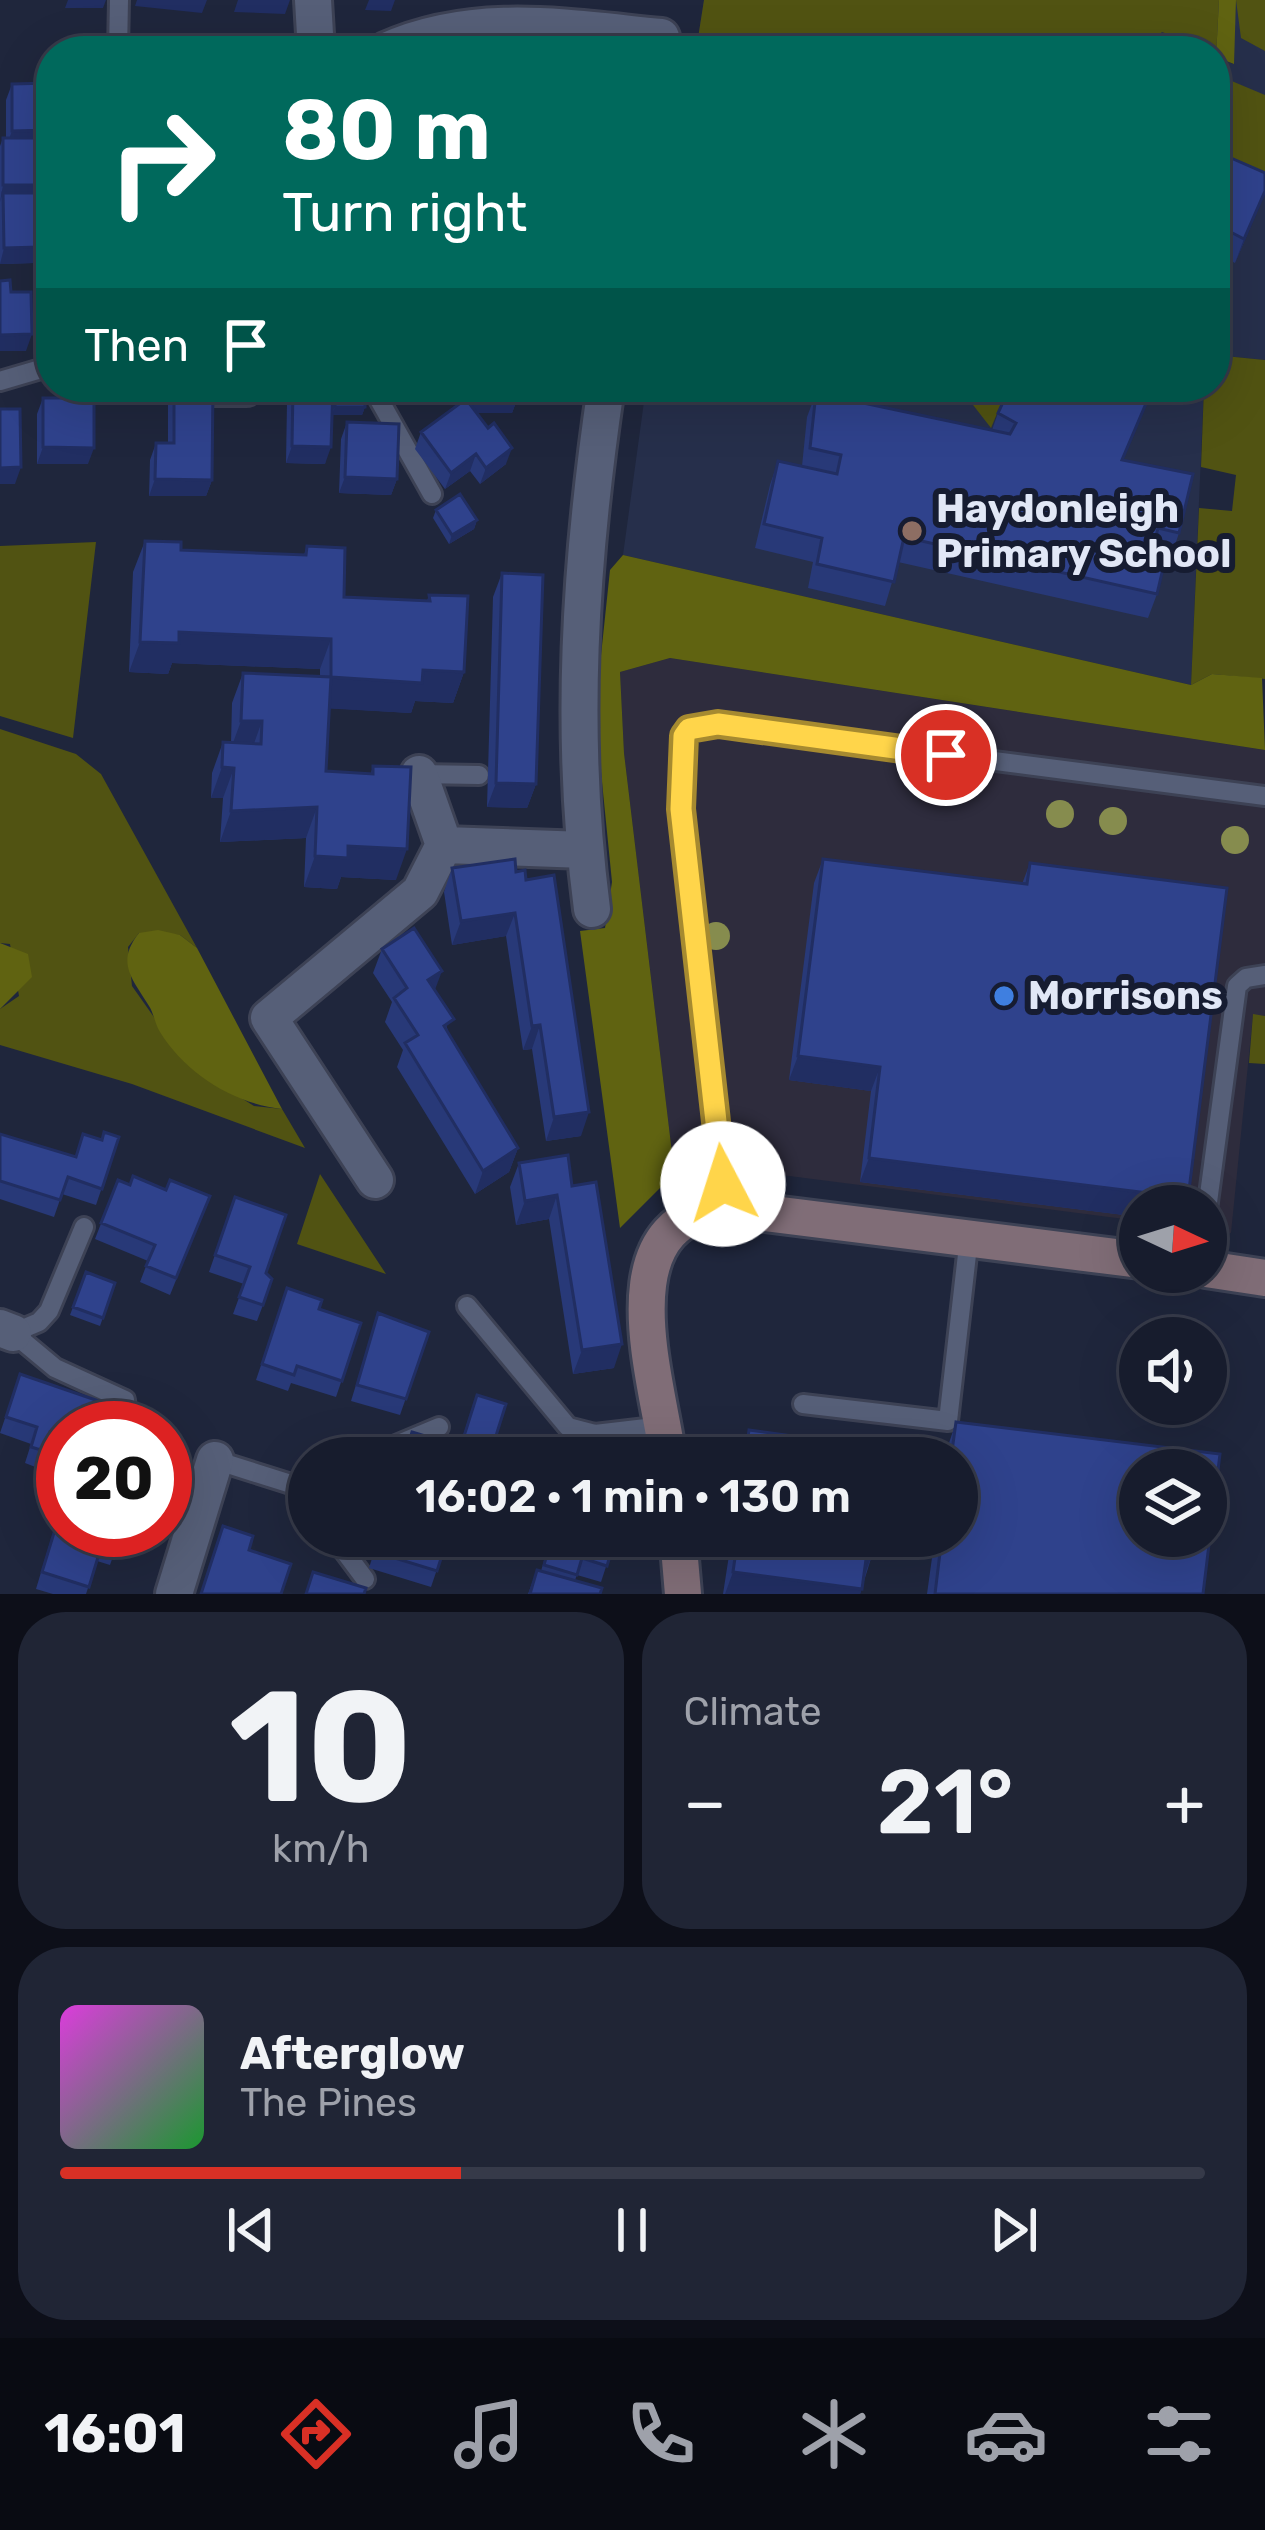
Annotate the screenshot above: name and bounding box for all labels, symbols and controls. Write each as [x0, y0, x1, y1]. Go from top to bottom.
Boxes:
text: 80 m [282, 80, 491, 180]
icon: right [84, 84, 240, 240]
text: Turn right [282, 181, 527, 245]
icon: arrive [213, 312, 279, 378]
text: Then [84, 319, 189, 372]
place label: Haydonleigh Primary School [936, 486, 1231, 577]
marker: Haydonleigh Primary School [899, 518, 925, 544]
pin [895, 704, 997, 806]
icon: arrive [913, 722, 979, 788]
place label: Morrisons [1028, 973, 1223, 1019]
marker: Morrisons [991, 983, 1017, 1009]
position arrow [660, 1121, 786, 1247]
north arrow [1119, 1185, 1227, 1293]
map controls [1119, 1185, 1227, 1557]
button: sound [1119, 1317, 1227, 1425]
speed limit sign: 20 [36, 1401, 192, 1557]
button: layers [1119, 1449, 1227, 1557]
text: 16:02 · 1 min · 130 m [415, 1470, 851, 1523]
text: 10 [229, 1655, 413, 1840]
text: Climate [684, 1689, 822, 1735]
text: 21° [877, 1749, 1013, 1856]
text: − [684, 1763, 726, 1842]
text: + [1164, 1763, 1205, 1842]
text: km/h [272, 1826, 369, 1872]
text: Afterglow [240, 2027, 465, 2080]
text: The Pines [240, 2080, 417, 2126]
icon: previous [218, 2197, 284, 2263]
icon: pause [599, 2197, 665, 2263]
icon: next [981, 2197, 1047, 2263]
icon: directions [274, 2392, 358, 2476]
icon: music [447, 2392, 531, 2476]
icon: phone [619, 2392, 703, 2476]
icon: climate [792, 2392, 876, 2476]
icon: car [964, 2392, 1048, 2476]
icon: filters [1137, 2392, 1221, 2476]
text: 16:01 [44, 2402, 186, 2466]

